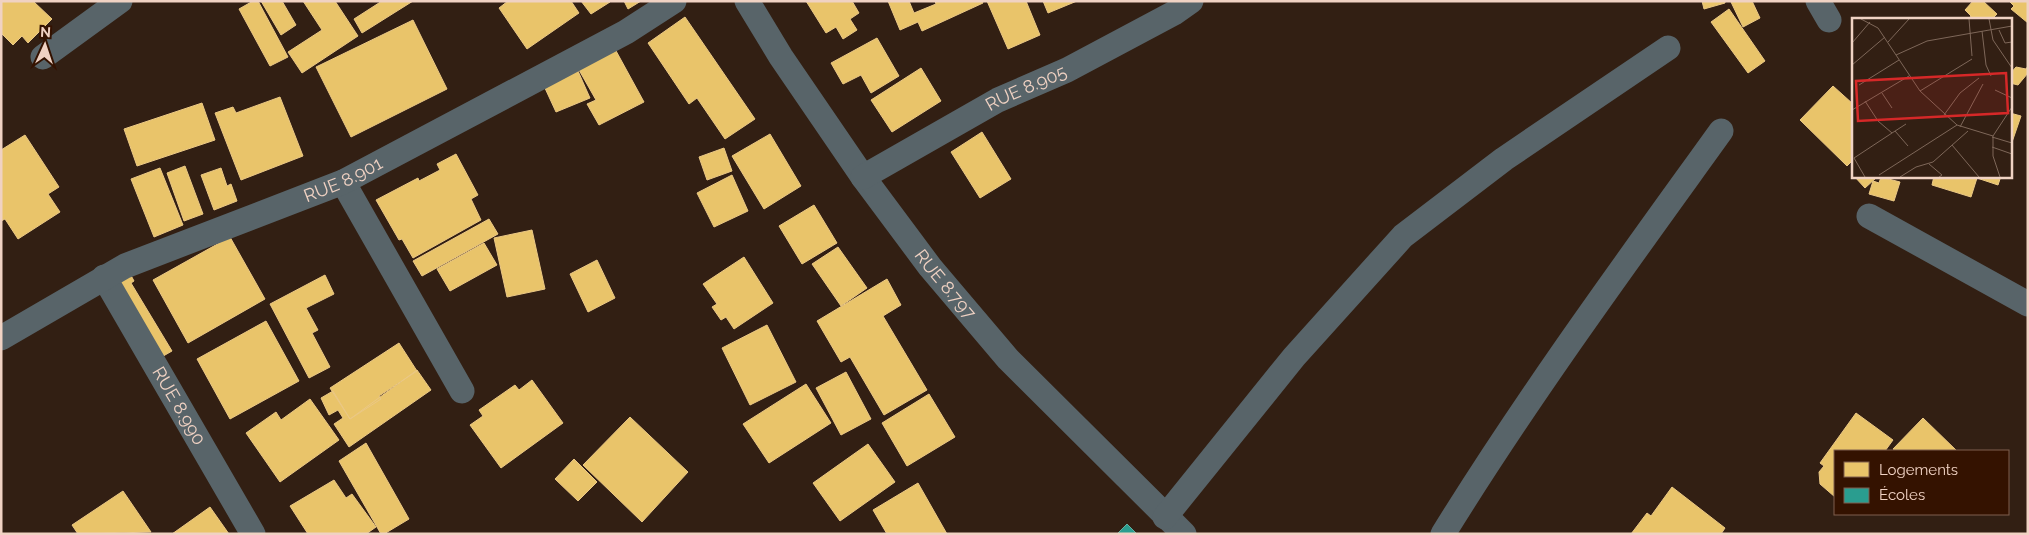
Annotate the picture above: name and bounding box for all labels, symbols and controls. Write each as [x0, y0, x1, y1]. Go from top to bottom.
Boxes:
inset map [1852, 18, 2012, 178]
north arrow [20, 20, 70, 70]
text: N [40, 24, 51, 40]
street label: RUE 8.905 [982, 60, 1070, 115]
street label: RUE 8.901 [301, 152, 386, 206]
street label: RUE 8.797 [911, 245, 981, 323]
street label: RUE 8.990 [148, 363, 210, 449]
legend [1834, 450, 2009, 515]
text: Logements [1879, 461, 1958, 479]
text: Écoles [1879, 486, 1925, 504]

